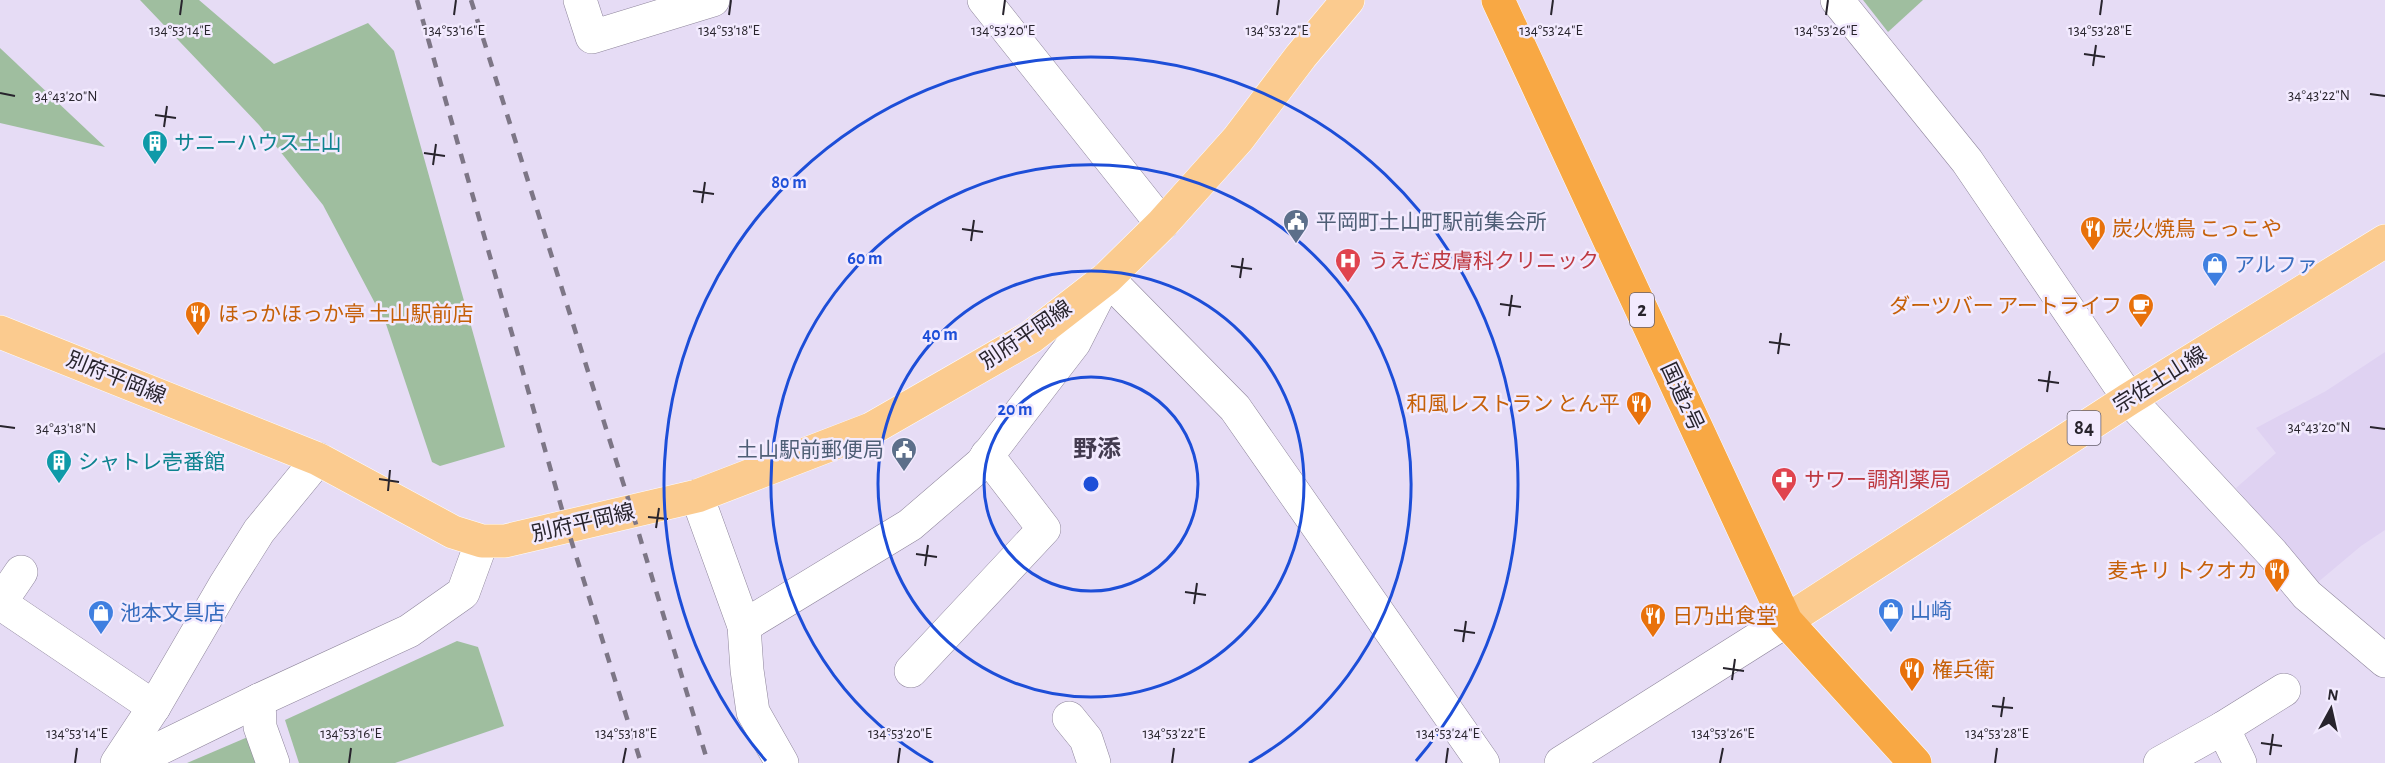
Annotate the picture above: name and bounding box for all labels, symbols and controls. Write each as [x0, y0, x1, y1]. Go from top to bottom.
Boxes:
text: 134°53'14"E [149, 23, 211, 38]
text: 134°53'16"E [423, 23, 485, 38]
text: 134°53'18"E [698, 23, 760, 38]
text: 134°53'20"E [971, 23, 1035, 38]
text: 134°53'22"E [1246, 23, 1308, 38]
text: 134°53'24"E [1519, 23, 1583, 38]
text: 134°53'26"E [1794, 23, 1858, 38]
text: 134°53'28"E [2068, 23, 2132, 38]
text: 34°43'22"N [2288, 88, 2350, 103]
text: 34°43'20"N [35, 89, 97, 104]
building icon: サニーハウス土山 [140, 128, 170, 166]
place label: サニーハウス土山 [174, 132, 342, 154]
text: 80 m [771, 174, 807, 192]
public building icon: 平岡町土山町駅前集会所 [1281, 207, 1311, 245]
place label: 平岡町土山町駅前集会所 [1316, 211, 1547, 233]
restaurant icon: 炭火焼鳥 こっこや [2078, 214, 2108, 252]
place label: 炭火焼鳥 こっこや [2112, 218, 2282, 240]
hospital icon: うえだ皮膚科クリニック [1333, 246, 1363, 284]
text: 60 m [847, 250, 883, 268]
place label: うえだ皮膚科クリニック [1368, 250, 1599, 272]
shop icon: アルファ [2200, 250, 2230, 288]
place label: アルファ [2234, 255, 2318, 276]
cafe icon: ダーツバー アートライフ [2126, 291, 2156, 329]
road number: 2 [1630, 293, 1654, 327]
place label: ダーツバー アートライフ [1889, 295, 2122, 317]
street label: 別府平岡線 [976, 296, 1075, 373]
restaurant icon: ほっかほっか亭 土山駅前店 [183, 299, 213, 337]
place label: ほっかほっか亭 土山駅前店 [218, 303, 473, 325]
text: 40 m [922, 326, 958, 344]
street label: 宗佐土山線 [2109, 342, 2210, 417]
street label: 別府平岡線 [63, 348, 169, 407]
street label: 国道2号 [1657, 359, 1708, 434]
restaurant icon: 和風レストラン とん平 [1624, 389, 1654, 427]
place label: 和風レストラン とん平 [1407, 393, 1620, 415]
text: 20 m [997, 401, 1033, 419]
road number: 84 [2068, 411, 2100, 445]
text: 34°43'20"N [2288, 420, 2350, 435]
text: 34°43'18"N [36, 421, 96, 436]
public building icon: 土山駅前郵便局 [889, 435, 919, 473]
district label: 野添 [1073, 436, 1121, 462]
place label: 土山駅前郵便局 [737, 439, 884, 461]
building icon: シャトレ壱番館 [44, 447, 74, 485]
place label: シャトレ壱番館 [78, 451, 225, 473]
pharmacy icon: サワー調剤薬局 [1769, 465, 1799, 503]
place label: サワー調剤薬局 [1804, 469, 1951, 491]
centre of rings [1081, 474, 1101, 494]
street label: 別府平岡線 [529, 500, 637, 545]
restaurant icon: 麦キリ トクオカ [2262, 556, 2292, 594]
place label: 麦キリ トクオカ [2108, 560, 2258, 582]
shop icon: 山崎 [1876, 596, 1906, 634]
shop icon: 池本文具店 [86, 598, 116, 636]
place label: 山崎 [1910, 600, 1952, 622]
restaurant icon: 日乃出食堂 [1638, 601, 1668, 639]
place label: 池本文具店 [120, 602, 225, 624]
place label: 日乃出食堂 [1672, 605, 1777, 627]
restaurant icon: 権兵衛 [1897, 655, 1927, 693]
place label: 権兵衛 [1932, 659, 1995, 681]
north arrow [2301, 679, 2361, 739]
text: N [2326, 686, 2340, 704]
text: 134°53'14"E [46, 726, 108, 741]
text: 134°53'16"E [320, 726, 382, 741]
text: 134°53'18"E [595, 726, 657, 741]
text: 134°53'20"E [868, 726, 932, 741]
text: 134°53'22"E [1143, 726, 1205, 741]
text: 134°53'24"E [1416, 726, 1480, 741]
text: 134°53'26"E [1691, 726, 1755, 741]
text: 134°53'28"E [1965, 726, 2029, 741]

